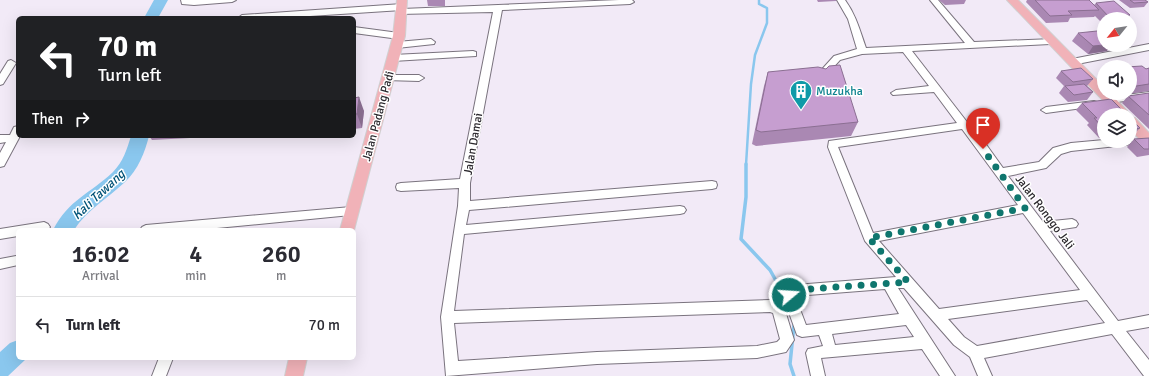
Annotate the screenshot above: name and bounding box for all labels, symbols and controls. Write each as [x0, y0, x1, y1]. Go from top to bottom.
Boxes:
north arrow [1097, 12, 1137, 52]
map controls [1097, 12, 1137, 148]
text: 70 m [98, 30, 157, 64]
icon: left [32, 32, 84, 84]
button: sound [1097, 60, 1137, 100]
text: Turn left [98, 64, 161, 86]
street label: Jalan Padang Padi [359, 69, 398, 163]
building icon: Muzukha [788, 78, 814, 111]
place label: Muzukha [816, 84, 863, 99]
icon: right [71, 108, 93, 130]
pin [966, 108, 1000, 149]
button: layers [1097, 108, 1137, 148]
text: Then [32, 110, 63, 128]
street label: Jalan Damai [461, 112, 486, 176]
icon: arrive [972, 114, 994, 136]
water label: Kali Tawang [69, 166, 129, 223]
street label: Jalan Ronggo Jali [1012, 172, 1077, 252]
text: 16:02 [71, 239, 130, 269]
text: 4 [189, 239, 202, 269]
text: 260 [262, 239, 301, 269]
text: Arrival [82, 268, 119, 284]
text: min [185, 268, 206, 284]
text: m [276, 268, 286, 284]
position arrow [768, 274, 810, 316]
icon: left [32, 314, 54, 336]
text: Turn left [66, 316, 120, 334]
text: 70 m [309, 316, 340, 334]

